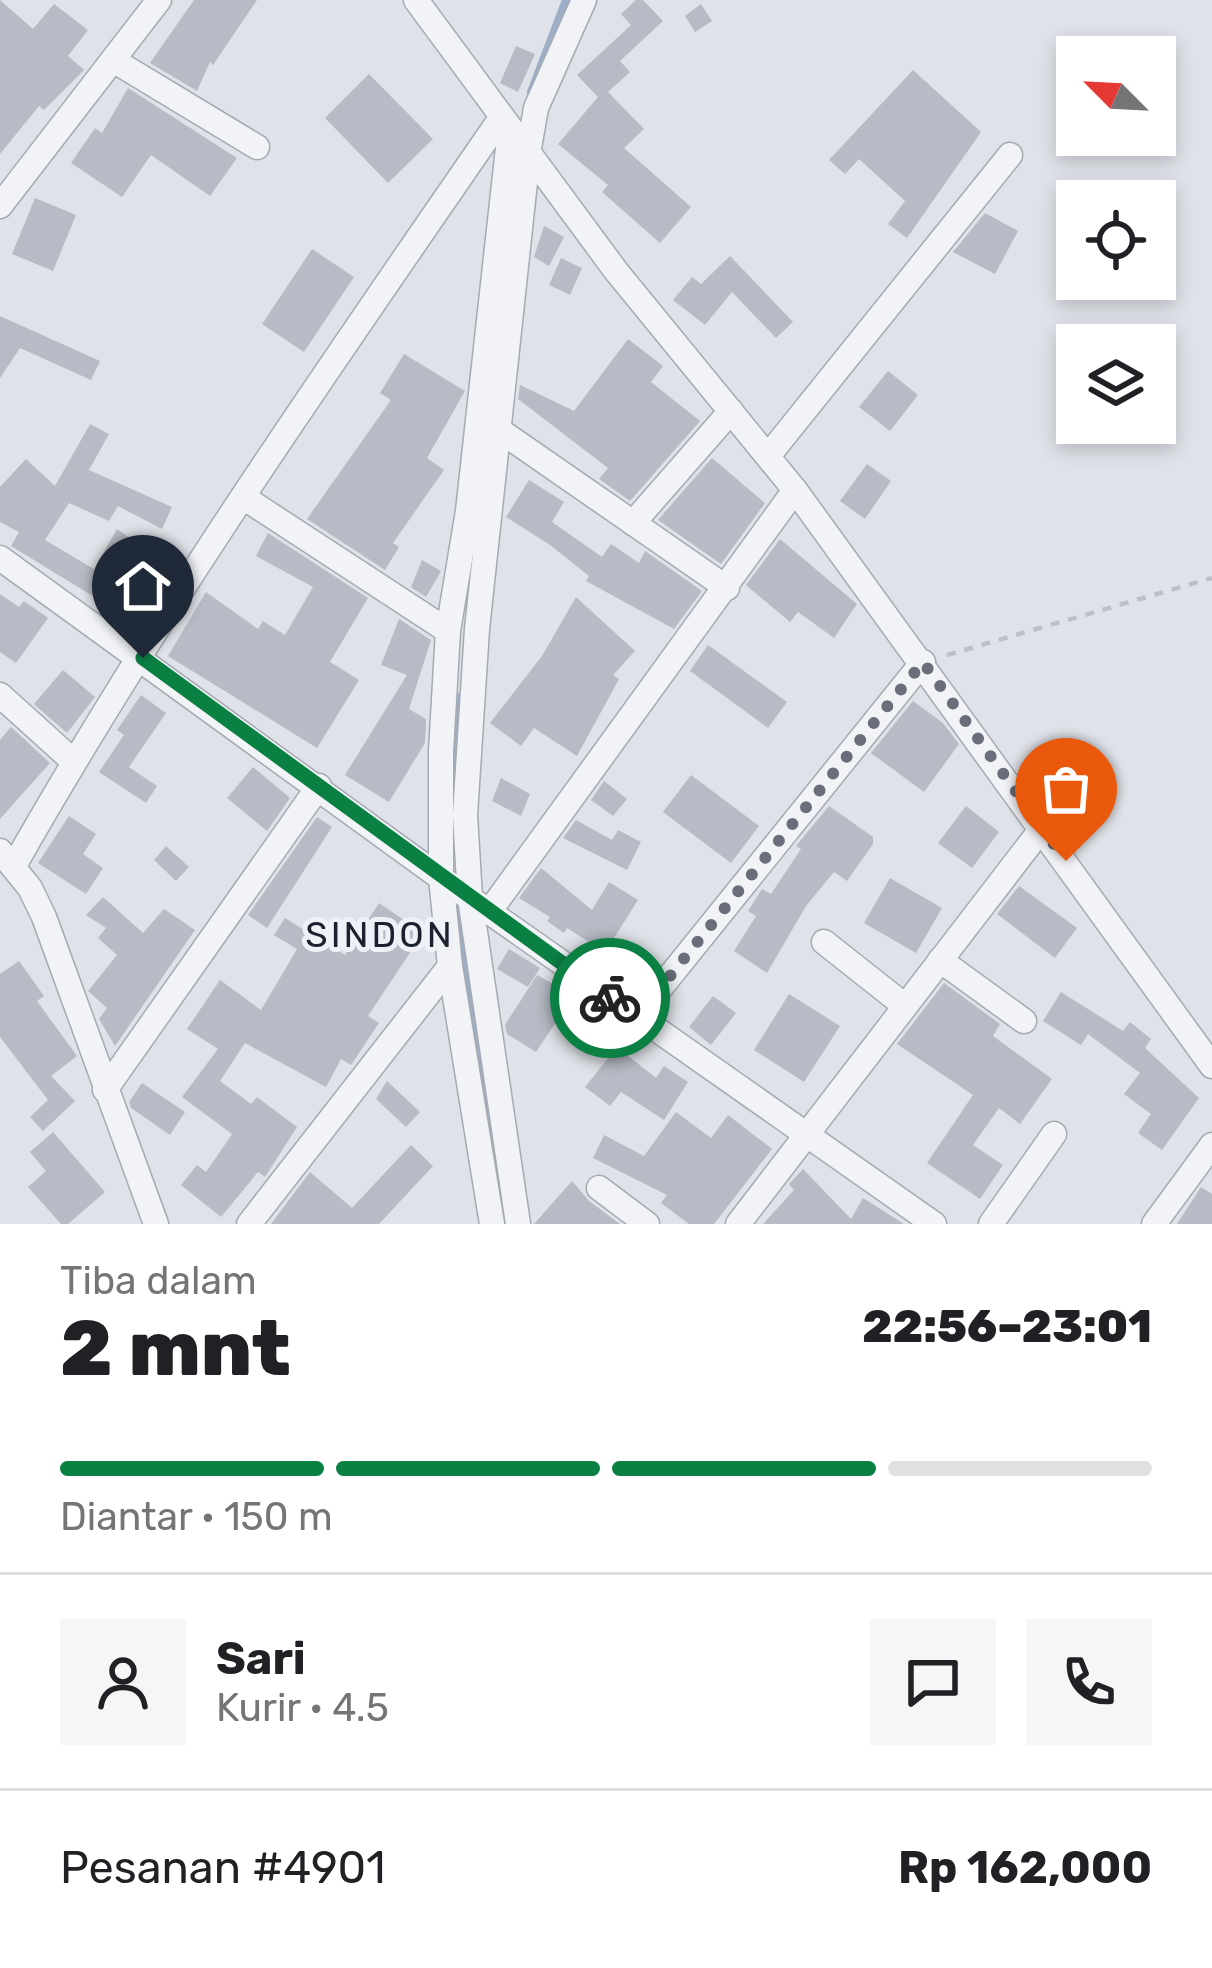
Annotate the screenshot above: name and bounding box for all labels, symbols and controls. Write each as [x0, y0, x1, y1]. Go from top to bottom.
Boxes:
north arrow [1056, 36, 1176, 156]
map controls [1056, 36, 1176, 444]
button: locate [1056, 180, 1176, 300]
button: layers [1056, 324, 1176, 444]
pin [92, 535, 194, 658]
icon: home [110, 553, 176, 619]
pin [1015, 738, 1117, 861]
icon: bag [1033, 756, 1099, 822]
district label: SINDON [305, 913, 455, 956]
courier [550, 938, 670, 1058]
icon: bike [577, 965, 643, 1031]
text: Tiba dalam [60, 1258, 257, 1304]
text: 22:56–23:01 [862, 1300, 1152, 1353]
text: 2 mnt [60, 1302, 291, 1395]
text: Diantar · 150 m [60, 1494, 333, 1540]
button: person [60, 1619, 186, 1745]
button: chat [870, 1619, 996, 1745]
button: phone [1026, 1619, 1152, 1745]
text: Sari [216, 1632, 306, 1685]
text: Kurir · 4.5 [216, 1685, 389, 1731]
text: Pesanan #4901 [60, 1841, 385, 1894]
text: Rp 162,000 [898, 1841, 1152, 1894]

